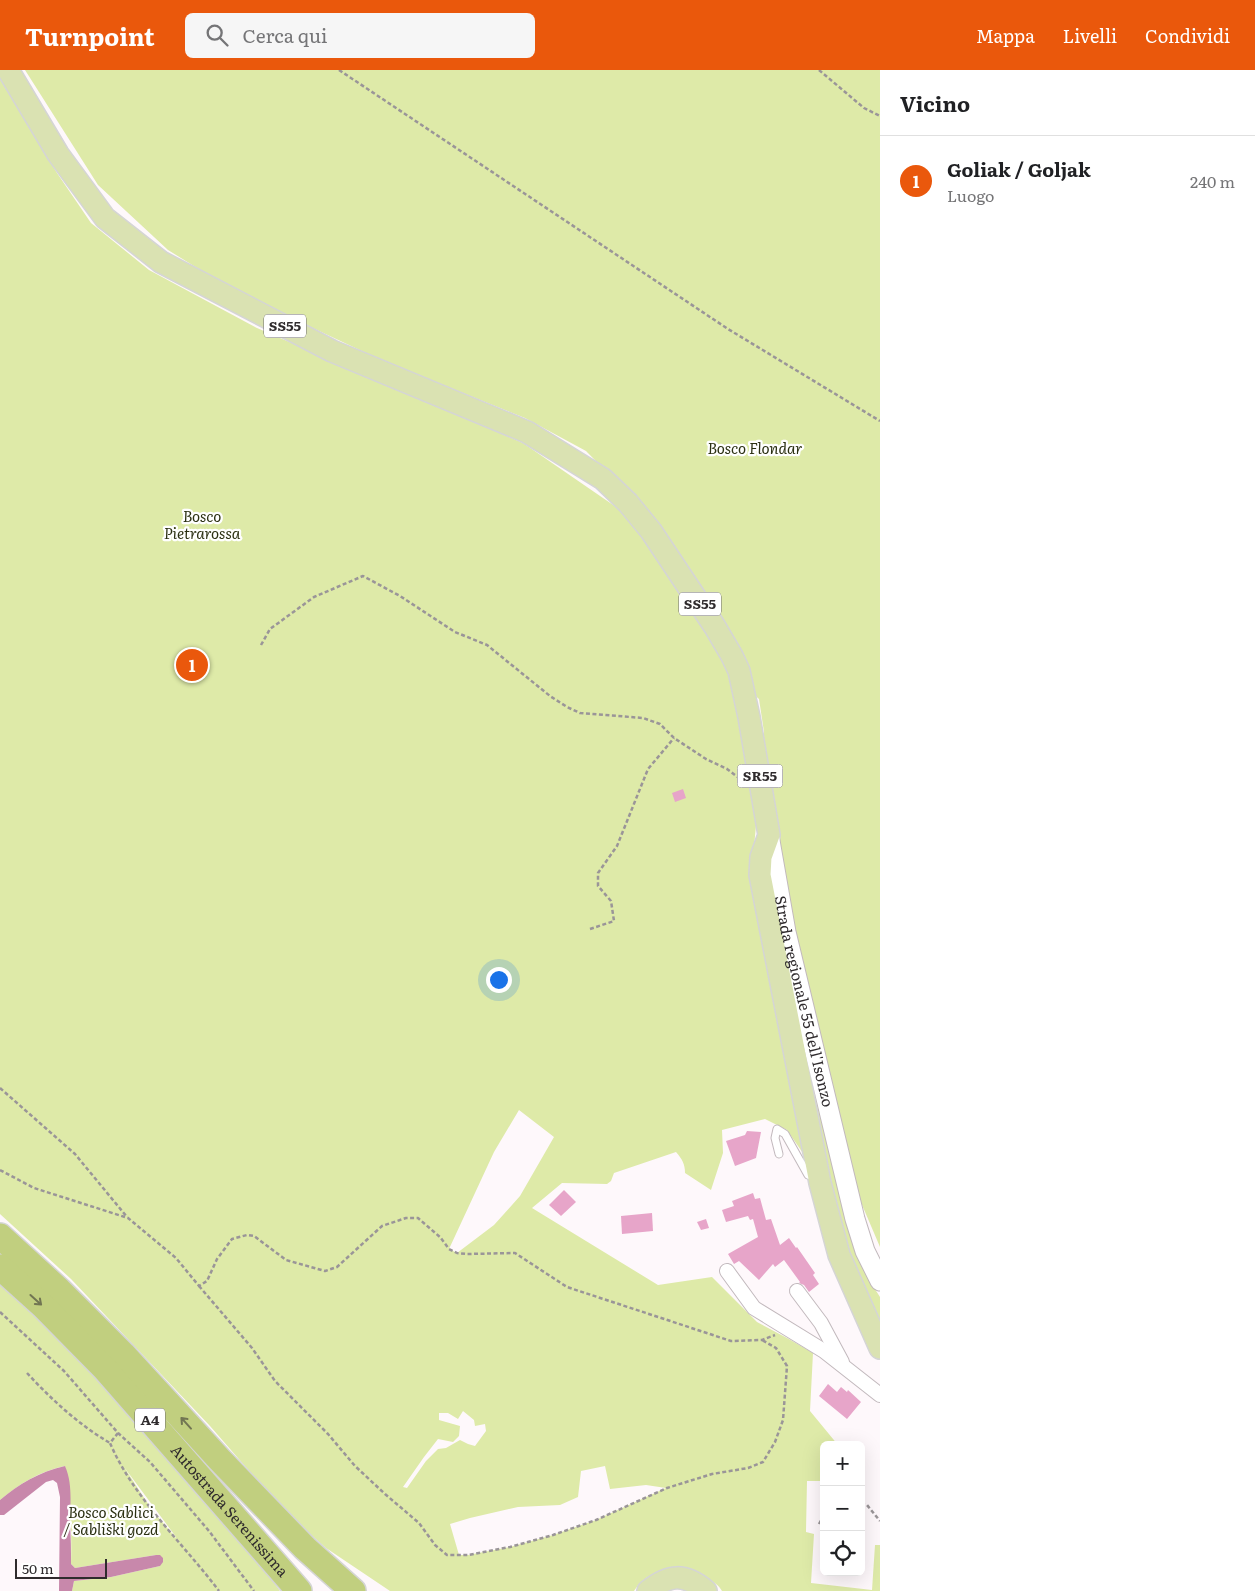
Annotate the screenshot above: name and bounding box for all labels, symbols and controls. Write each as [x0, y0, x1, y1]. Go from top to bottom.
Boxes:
search box [185, 13, 535, 58]
text: Turnpoint [25, 18, 155, 53]
icon: search [203, 21, 231, 49]
text: Cerca qui [243, 21, 327, 49]
text: Mappa [976, 22, 1035, 49]
text: Livelli [1063, 22, 1117, 49]
text: Condividi [1145, 22, 1230, 49]
text: Vicino [900, 87, 970, 118]
text: Goliak / Goljak [947, 155, 1091, 183]
text: 1 [913, 169, 919, 193]
text: 240 m [1190, 169, 1235, 193]
text: Luogo [947, 183, 994, 207]
road number: SS55 [264, 315, 306, 338]
park label: Bosco Flondar [708, 436, 803, 459]
park label: Bosco Pietrarossa [164, 504, 241, 544]
road number: SS55 [679, 592, 721, 616]
pin: 1 [176, 646, 208, 684]
road number: SR55 [738, 764, 782, 788]
street label: Strada regionale 55 dell'Isonzo [770, 894, 841, 1109]
your location [486, 967, 512, 993]
one-way arrow [30, 1294, 42, 1306]
road number: A4 [135, 1408, 165, 1432]
one-way arrow [180, 1417, 192, 1430]
street label: Autostrada Serenissima [166, 1439, 295, 1582]
map controls [820, 1441, 865, 1576]
button: + [820, 1441, 865, 1486]
button: − [820, 1486, 865, 1531]
park label: Bosco Sablici / Sabliški gozd [63, 1500, 159, 1540]
button: locate [820, 1531, 865, 1576]
scale bar [15, 1556, 108, 1579]
text: 50 m [22, 1558, 54, 1578]

